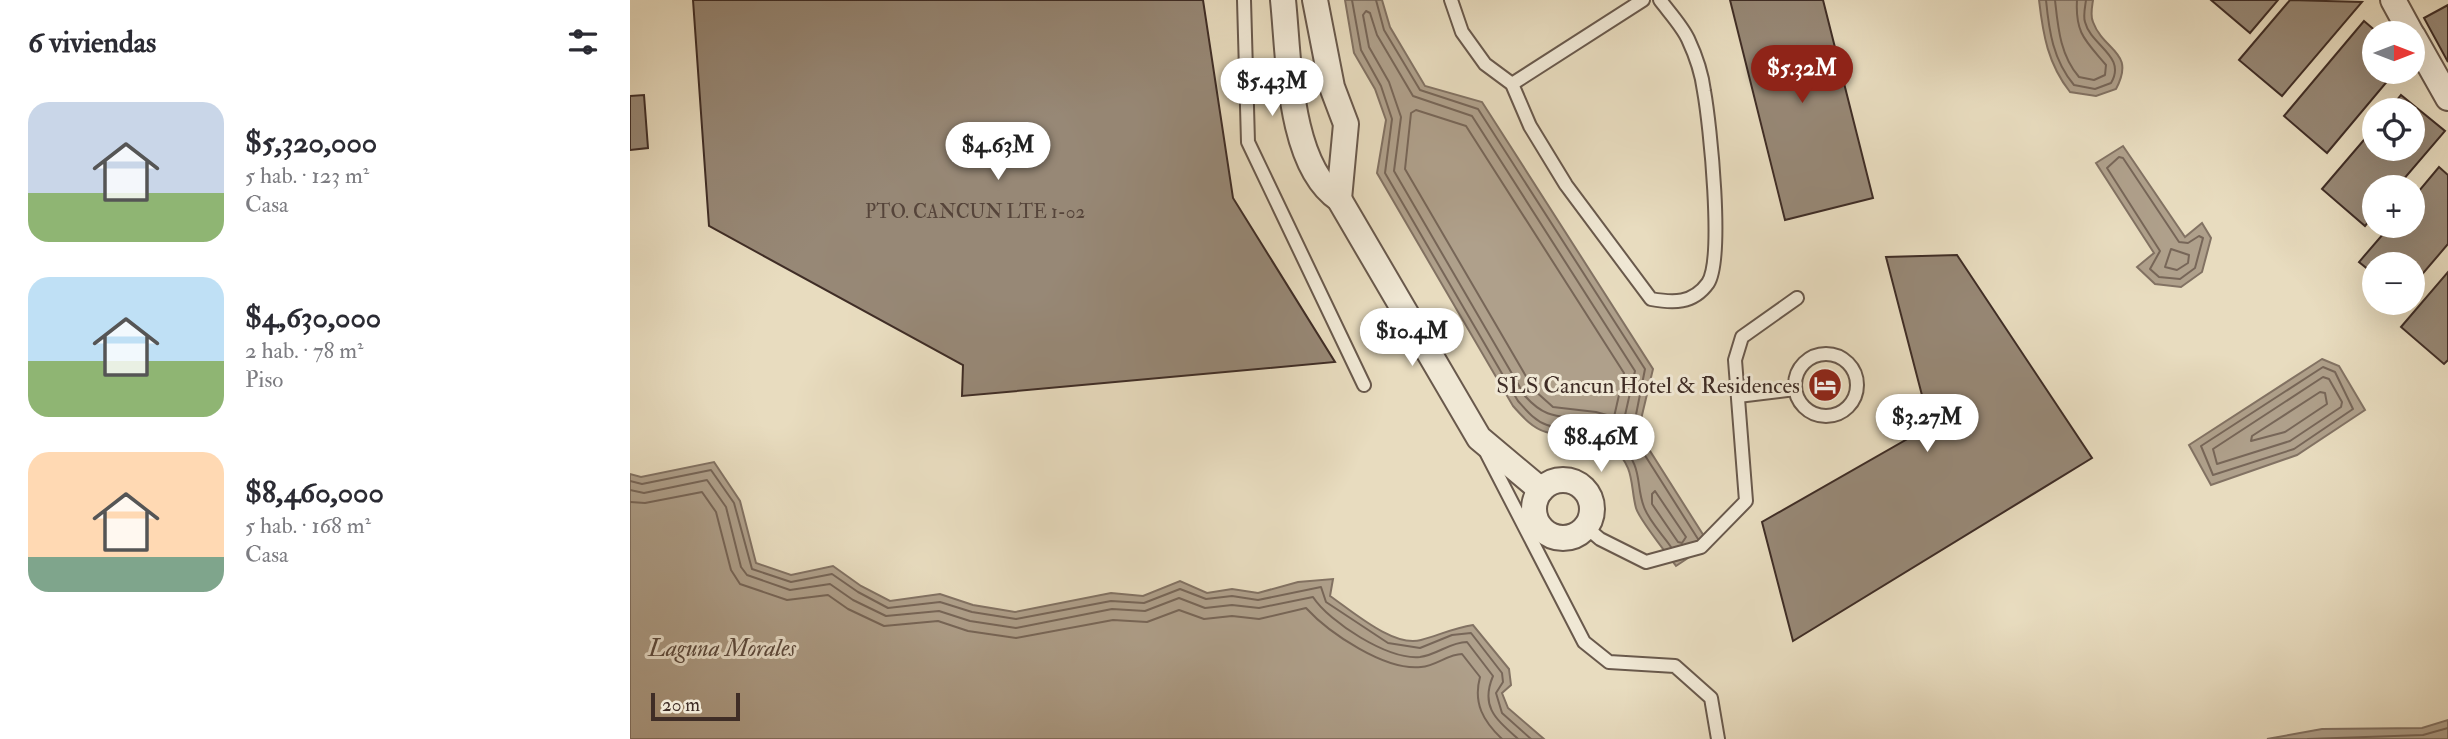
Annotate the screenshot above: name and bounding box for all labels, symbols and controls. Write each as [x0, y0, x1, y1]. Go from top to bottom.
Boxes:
north arrow [2362, 21, 2426, 84]
map controls [2362, 21, 2425, 315]
icon: filters [564, 23, 602, 61]
text: 6 viviendas [28, 24, 156, 61]
pin: $5.32M [1745, 46, 1859, 105]
text: $5.32M [1767, 53, 1837, 82]
pin: $5.43M [1215, 58, 1329, 118]
text: $5.43M [1236, 66, 1308, 95]
button: locate [2362, 98, 2425, 161]
pin: $4.63M [941, 122, 1055, 182]
text: $5,320,000 [245, 124, 377, 161]
icon: home [84, 130, 168, 214]
text: $4.63M [961, 130, 1035, 159]
text: 5 hab. · 123 m² [245, 161, 369, 190]
button: + [2362, 175, 2425, 238]
text: Casa [245, 190, 289, 219]
house number: PTO. CANCUN LTE 1-02 [865, 200, 1085, 224]
button: − [2362, 252, 2425, 315]
text: $4,630,000 [245, 299, 381, 336]
icon: home [84, 305, 168, 389]
pin: $10.4M [1355, 308, 1469, 368]
text: $10.4M [1376, 316, 1448, 345]
text: 2 hab. · 78 m² [245, 336, 363, 365]
text: Piso [245, 365, 283, 394]
hotel icon: SLS Cancun Hotel & Residences [1806, 366, 1844, 404]
place label: SLS Cancun Hotel & Residences [1496, 371, 1800, 400]
pin: $3.27M [1870, 394, 1984, 454]
text: $3.27M [1892, 402, 1962, 431]
pin: $8.46M [1544, 414, 1658, 474]
text: $8.46M [1564, 422, 1638, 451]
text: $8,460,000 [245, 474, 384, 511]
icon: home [84, 480, 168, 564]
text: 5 hab. · 168 m² [245, 511, 371, 540]
text: Casa [245, 540, 289, 569]
water label: Laguna Morales [647, 633, 796, 664]
scale bar [651, 690, 740, 722]
text: 20 m [662, 693, 700, 717]

